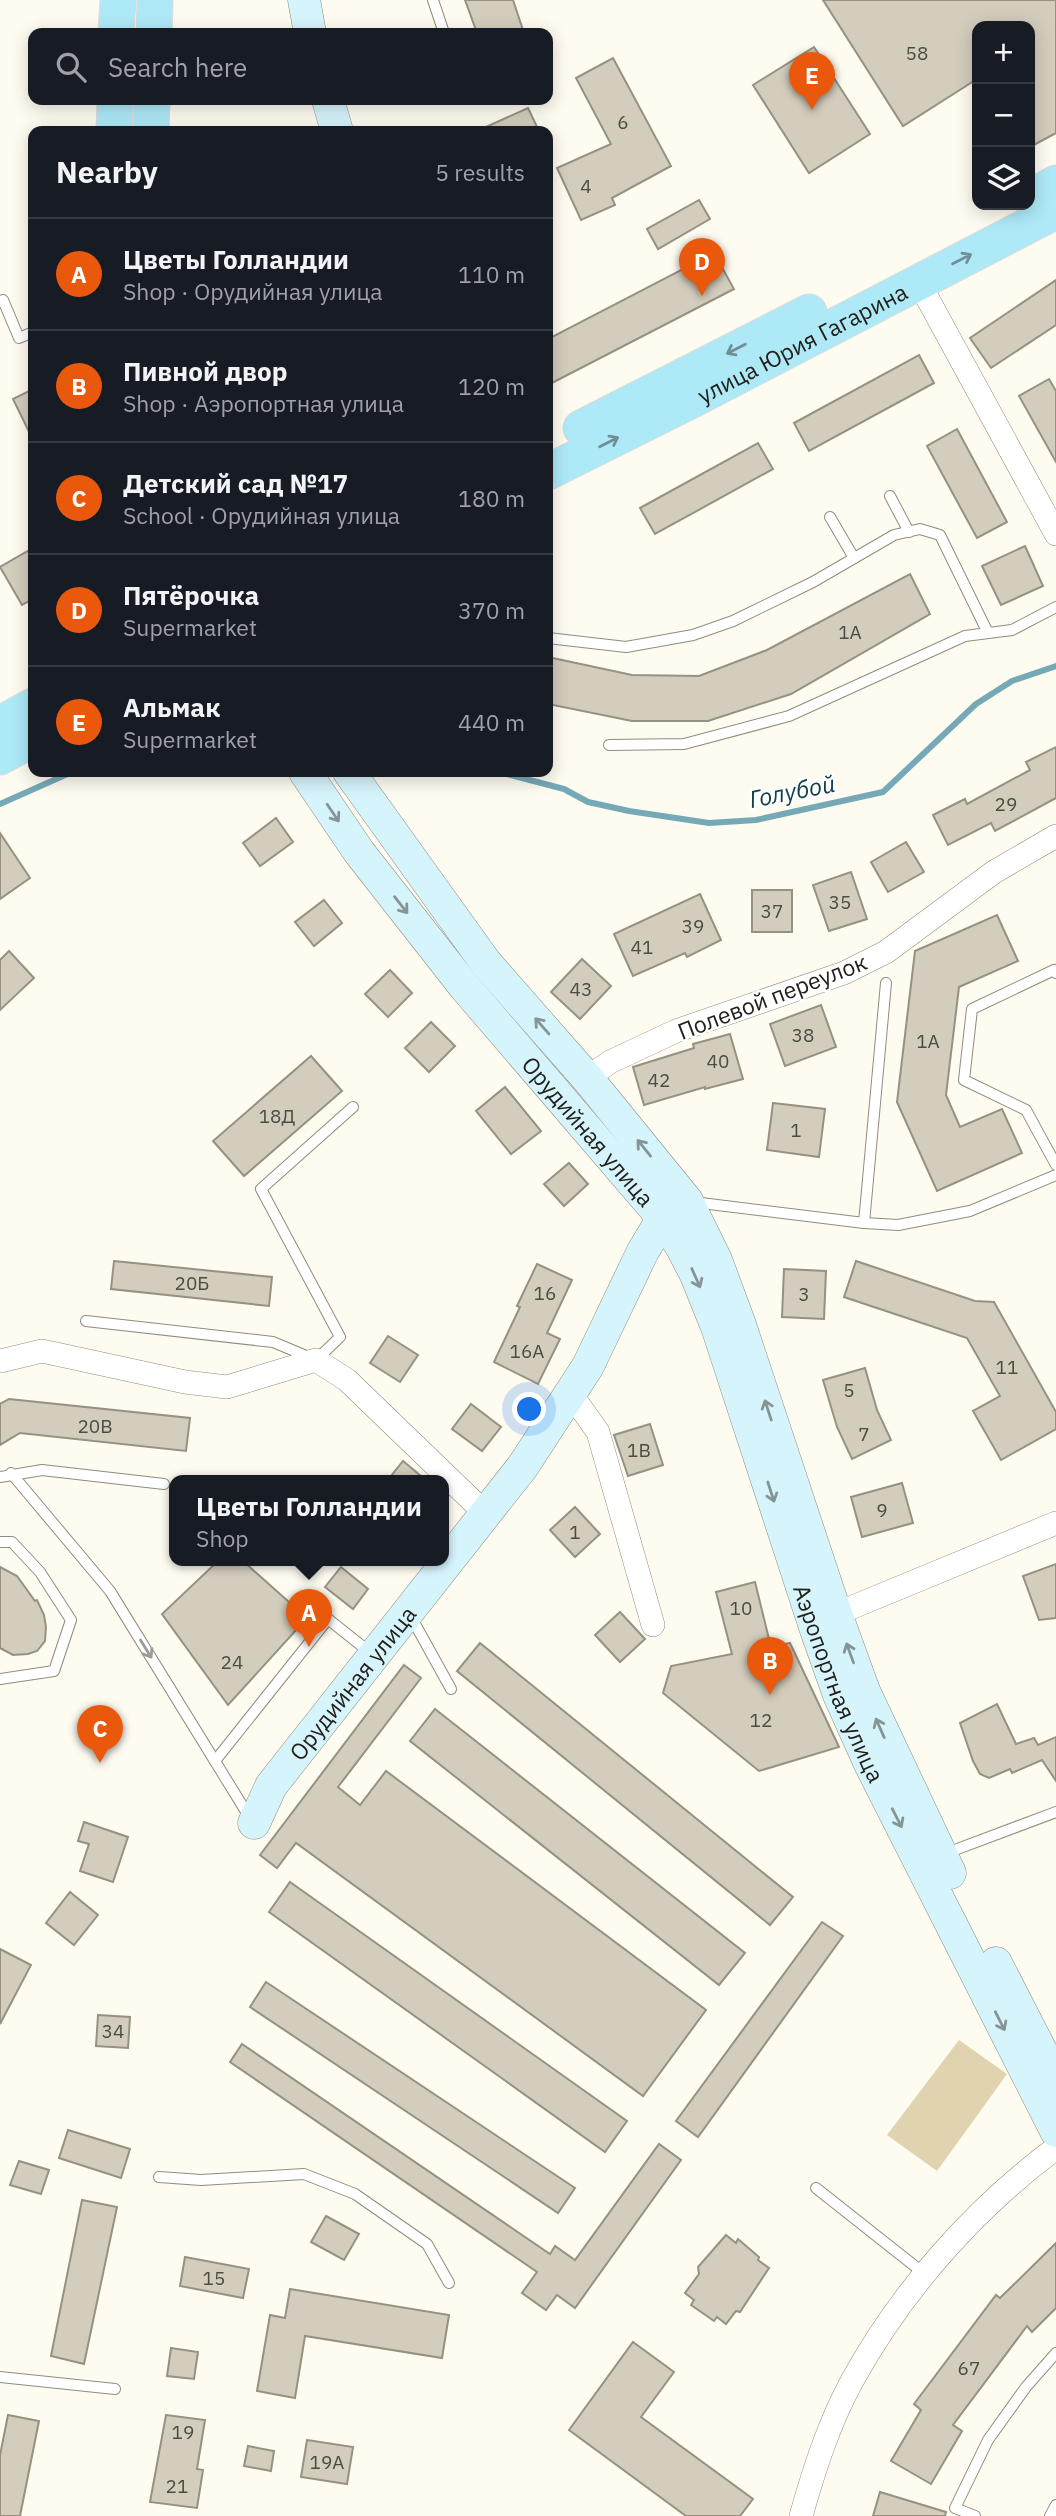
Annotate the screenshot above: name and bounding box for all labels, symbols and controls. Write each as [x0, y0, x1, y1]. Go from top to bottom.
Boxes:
map controls [972, 21, 1035, 210]
button: + [972, 21, 1035, 84]
search box [28, 28, 553, 105]
house number: 58 [906, 41, 928, 65]
icon: search [52, 48, 90, 86]
text: Search here [108, 50, 247, 84]
pin: E [789, 52, 835, 110]
button: − [972, 84, 1035, 147]
house number: 6 [617, 110, 629, 134]
button: layers [972, 147, 1035, 210]
text: Nearby [56, 152, 158, 191]
text: 5 results [435, 157, 525, 187]
house number: 4 [580, 174, 592, 198]
pin: D [679, 238, 725, 296]
text: Цветы Голландии [123, 242, 349, 276]
one-way arrow [952, 251, 972, 265]
text: A [71, 259, 87, 289]
text: 110 m [458, 259, 525, 289]
text: Shop · Орудийная улица [123, 276, 383, 306]
street label: улица Юрия Гагарина [692, 276, 912, 410]
one-way arrow [726, 342, 747, 356]
text: Пивной двор [123, 354, 288, 388]
text: B [71, 371, 87, 401]
text: 120 m [458, 371, 525, 401]
text: Shop · Аэропортная улица [123, 388, 404, 418]
one-way arrow [598, 434, 619, 448]
text: Детский сад №17 [123, 466, 348, 500]
text: C [72, 483, 86, 513]
text: 180 m [458, 483, 525, 513]
text: School · Орудийная улица [123, 500, 400, 530]
text: Пятёрочка [123, 578, 259, 612]
text: D [71, 595, 87, 625]
text: 370 m [458, 595, 525, 625]
text: Supermarket [123, 612, 257, 642]
house number: 1А [838, 620, 862, 644]
text: Альмак [123, 690, 221, 724]
text: E [72, 707, 86, 737]
text: 440 m [458, 707, 525, 737]
text: Supermarket [123, 724, 257, 754]
water label: Голубой [746, 767, 838, 815]
house number: 29 [995, 792, 1017, 816]
one-way arrow [326, 802, 340, 822]
house number: 35 [829, 890, 851, 914]
one-way arrow [393, 896, 408, 914]
house number: 37 [761, 899, 783, 923]
house number: 39 [682, 914, 704, 938]
house number: 41 [631, 935, 653, 959]
street label: Полевой переулок [673, 946, 871, 1046]
house number: 43 [570, 977, 592, 1001]
one-way arrow [534, 1018, 550, 1036]
house number: 38 [792, 1023, 814, 1047]
house number: 1А [916, 1029, 940, 1053]
house number: 40 [707, 1049, 729, 1073]
street label: Орудийная улица [516, 1050, 661, 1213]
house number: 42 [648, 1068, 670, 1092]
house number: 18Д [259, 1104, 295, 1128]
house number: 1 [790, 1118, 802, 1142]
one-way arrow [637, 1139, 652, 1158]
one-way arrow [690, 1266, 703, 1288]
house number: 20Б [175, 1271, 209, 1295]
house number: 16 [534, 1281, 556, 1305]
house number: 3 [798, 1282, 810, 1306]
house number: 16А [510, 1339, 544, 1363]
house number: 11 [996, 1355, 1018, 1379]
house number: 5 [843, 1378, 855, 1402]
your location [512, 1392, 546, 1426]
one-way arrow [761, 1399, 773, 1421]
house number: 20В [77, 1414, 113, 1438]
house number: 7 [858, 1422, 870, 1446]
house number: 1В [627, 1438, 651, 1462]
popup [169, 1475, 449, 1566]
one-way arrow [766, 1481, 778, 1503]
text: Цветы Голландии [196, 1489, 422, 1523]
house number: 9 [876, 1498, 888, 1522]
house number: 1 [569, 1520, 581, 1544]
text: Shop [196, 1523, 249, 1553]
street label: Аэропортная улица [787, 1580, 892, 1787]
pin: A [286, 1589, 332, 1647]
house number: 10 [730, 1596, 752, 1620]
street label: Орудийная улица [282, 1599, 422, 1766]
pin: B [747, 1637, 793, 1695]
one-way arrow [139, 1638, 153, 1658]
one-way arrow [842, 1642, 855, 1664]
house number: 24 [221, 1650, 243, 1674]
pin: C [77, 1705, 123, 1763]
house number: 12 [750, 1708, 772, 1732]
one-way arrow [873, 1718, 886, 1739]
one-way arrow [891, 1807, 905, 1828]
one-way arrow [994, 2010, 1008, 2031]
house number: 34 [102, 2019, 124, 2043]
house number: 15 [203, 2266, 225, 2290]
house number: 67 [958, 2356, 980, 2380]
house number: 19 [172, 2420, 194, 2444]
house number: 19А [310, 2450, 344, 2474]
house number: 21 [166, 2474, 188, 2498]

